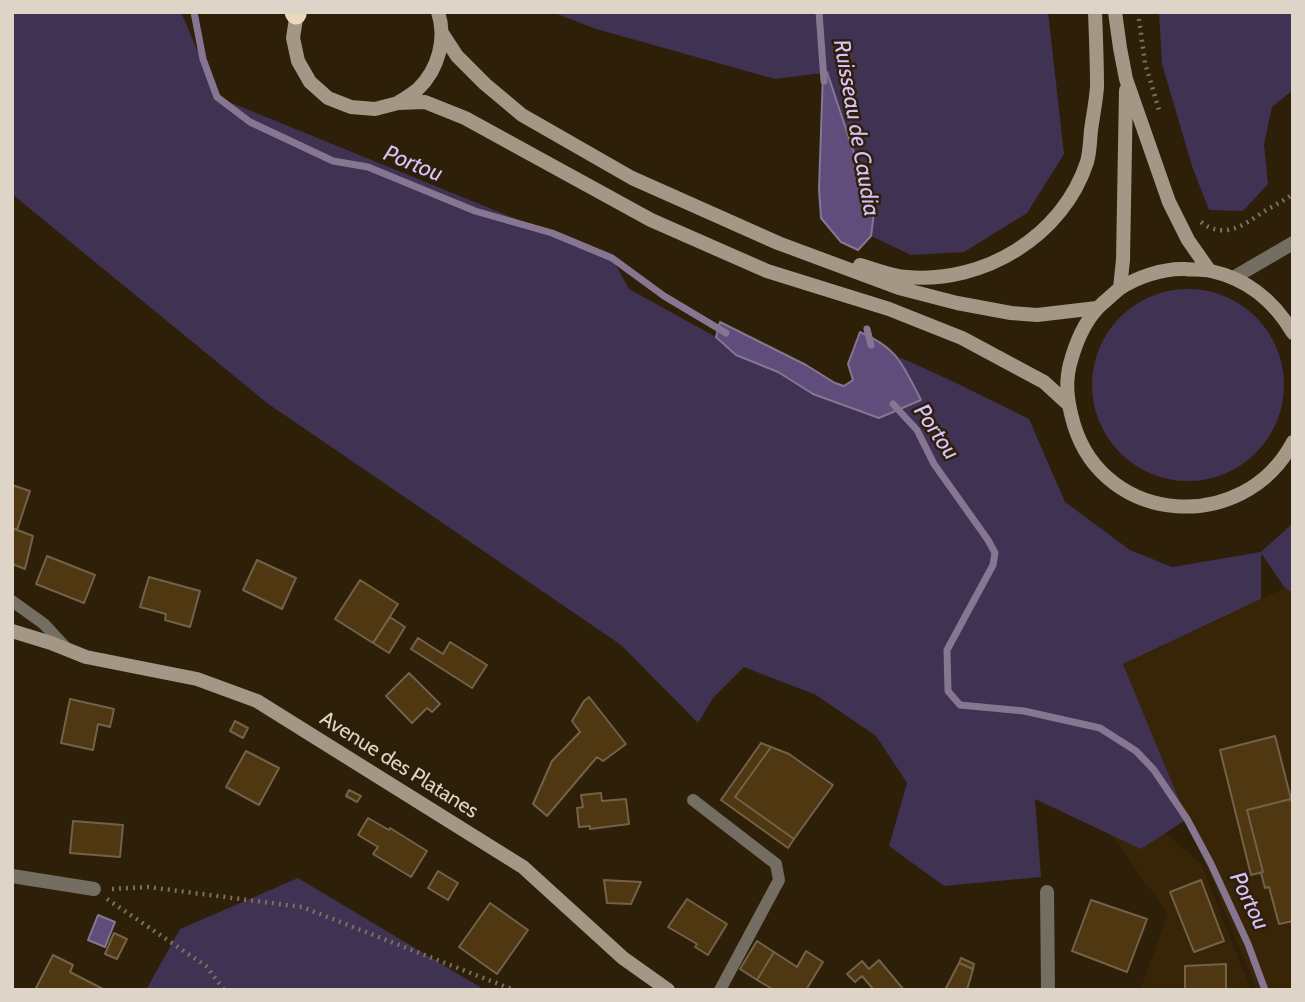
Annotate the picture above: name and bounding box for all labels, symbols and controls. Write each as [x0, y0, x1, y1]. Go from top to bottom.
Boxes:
water label: Ruisseau de Caudia [827, 38, 885, 218]
water label: Portou [379, 140, 447, 188]
water label: Portou [907, 399, 965, 465]
street label: Avenue des Platanes [315, 706, 483, 824]
water label: Portou [1223, 867, 1275, 935]

